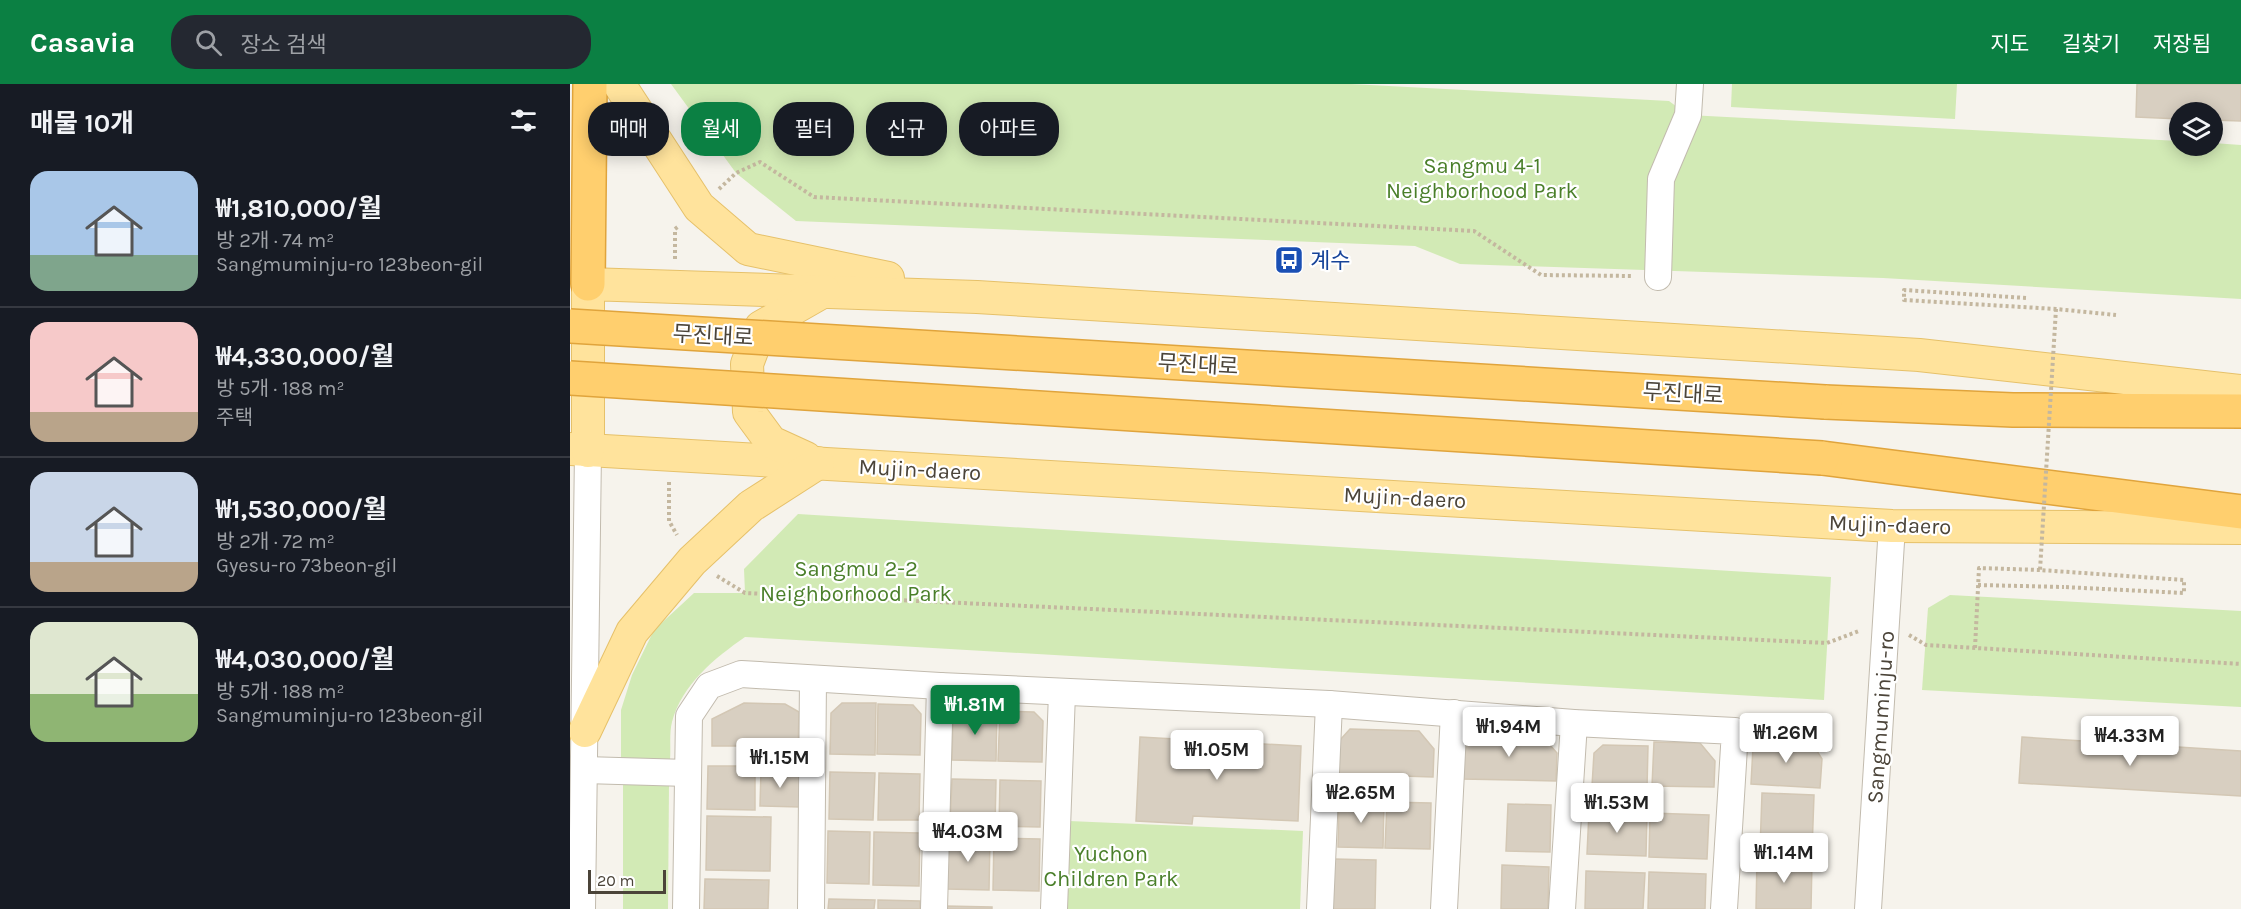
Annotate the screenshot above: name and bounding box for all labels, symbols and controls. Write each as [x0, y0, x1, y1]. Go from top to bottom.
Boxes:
search box [171, 15, 591, 69]
text: Casavia [30, 26, 135, 59]
icon: search [192, 26, 225, 59]
text: 장소 검색 [240, 32, 327, 58]
text: 지도 [1990, 32, 2029, 56]
text: 길찾기 [2062, 32, 2120, 56]
text: 저장됨 [2153, 32, 2211, 56]
chip: 매매 [588, 102, 669, 156]
chip: 월세 [681, 102, 761, 156]
chip: 필터 [773, 102, 854, 156]
chip: 신규 [866, 102, 947, 156]
chip: 아파트 [959, 102, 1059, 156]
map controls [2169, 102, 2223, 156]
button: layers [2169, 102, 2223, 156]
icon: filters [507, 104, 540, 137]
text: 매물 10개 [30, 108, 134, 139]
park label: Sangmu 4-1 Neighborhood Park [1386, 153, 1578, 204]
text: ₩1,810,000/월 [216, 193, 382, 224]
icon: home [78, 195, 150, 267]
text: 방 2개 · 74 m² [216, 229, 334, 252]
bus stop icon: 계수 [1273, 244, 1305, 276]
place label: 계수 [1310, 248, 1350, 274]
text: Sangmuminju-ro 123beon-gil [216, 253, 483, 276]
street label: 무진대로 [672, 321, 754, 351]
text: ₩4,330,000/월 [216, 341, 394, 372]
icon: home [78, 346, 150, 418]
street label: 무진대로 [1157, 350, 1239, 380]
text: 방 5개 · 188 m² [216, 377, 345, 400]
street label: 무진대로 [1642, 379, 1724, 409]
text: 주택 [216, 406, 253, 429]
street label: Mujin-daero [858, 454, 982, 486]
street label: Mujin-daero [1343, 482, 1467, 514]
text: ₩1,530,000/월 [216, 494, 387, 525]
icon: home [78, 496, 150, 568]
street label: Mujin-daero [1828, 510, 1952, 540]
text: 방 2개 · 72 m² [216, 530, 335, 553]
text: Gyesu-ro 73beon-gil [216, 554, 397, 577]
park label: Sangmu 2-2 Neighborhood Park [760, 556, 952, 607]
street label: Sangmuminju-ro [1862, 630, 1900, 804]
text: ₩4,030,000/월 [216, 644, 395, 675]
icon: home [78, 646, 150, 718]
text: 방 5개 · 188 m² [216, 680, 345, 703]
pin: ₩1.81M [926, 685, 1024, 736]
text: ₩1.81M [945, 693, 1005, 716]
text: Sangmuminju-ro 123beon-gil [216, 704, 483, 727]
pin: ₩1.94M [1460, 707, 1558, 758]
pin: ₩1.26M [1737, 713, 1835, 764]
text: ₩1.94M [1477, 715, 1541, 738]
pin: ₩4.33M [2081, 716, 2179, 767]
text: ₩1.26M [1754, 721, 1818, 744]
text: ₩4.33M [2095, 724, 2165, 747]
pin: ₩1.05M [1168, 730, 1266, 781]
pin: ₩1.15M [731, 738, 829, 789]
text: ₩1.05M [1184, 738, 1250, 761]
text: ₩1.15M [750, 746, 810, 769]
pin: ₩2.65M [1312, 773, 1410, 824]
text: ₩2.65M [1326, 781, 1396, 804]
pin: ₩1.53M [1568, 783, 1666, 834]
text: ₩1.53M [1585, 791, 1649, 814]
pin: ₩4.03M [919, 812, 1017, 863]
text: ₩4.03M [933, 820, 1003, 843]
pin: ₩1.14M [1735, 833, 1833, 884]
park label: Yuchon Children Park [1044, 841, 1178, 892]
text: ₩1.14M [1754, 841, 1814, 864]
scale bar [588, 867, 666, 894]
text: 20 m [597, 871, 635, 890]

